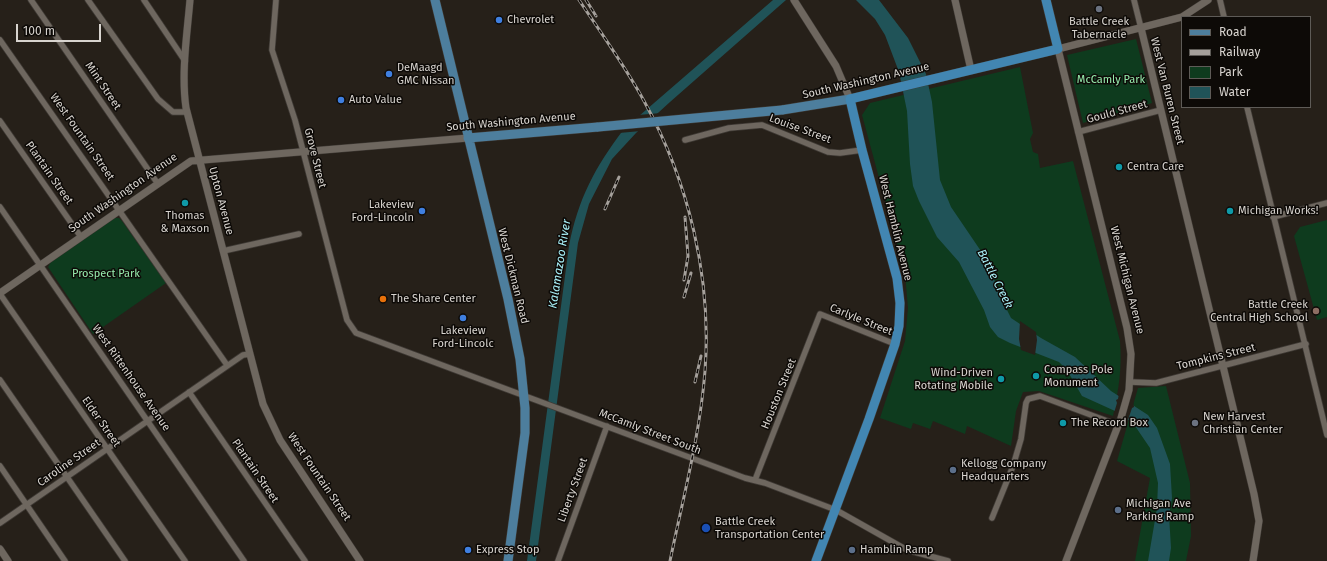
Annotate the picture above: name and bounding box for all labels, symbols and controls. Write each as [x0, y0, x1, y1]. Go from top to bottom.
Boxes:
marker: Battle Creek Tabernacle [1094, 4, 1104, 14]
place label: Chevrolet [507, 13, 554, 27]
marker: Chevrolet [494, 15, 504, 25]
place label: Battle Creek Tabernacle [1069, 15, 1129, 41]
scale bar [18, 16, 103, 42]
legend [1181, 16, 1311, 108]
text: 100 m [23, 24, 55, 38]
text: Road [1219, 25, 1247, 39]
street label: West Van Buren Street [1147, 36, 1187, 146]
text: Railway [1219, 45, 1260, 59]
street label: Mint Street [82, 60, 124, 112]
street label: South Washington Avenue [801, 60, 931, 102]
place label: DeMaagd GMC Nissan [397, 61, 455, 87]
text: Park [1219, 65, 1243, 79]
marker: DeMaagd GMC Nissan [384, 69, 394, 79]
park label: McCamly Park [1077, 73, 1145, 87]
text: Water [1219, 85, 1250, 99]
street label: West Fountain Street [47, 91, 117, 183]
place label: Auto Value [349, 93, 402, 107]
marker: Auto Value [336, 95, 346, 105]
street label: Gould Street [1085, 98, 1149, 126]
street label: South Washington Avenue [446, 110, 576, 134]
street label: Louise Street [767, 112, 833, 146]
street label: Grove Street [301, 127, 329, 189]
street label: Plantain Street [22, 139, 76, 207]
street label: South Washington Avenue [66, 150, 180, 236]
place label: Centra Care [1127, 160, 1184, 174]
marker: Centra Care [1114, 162, 1124, 172]
street label: Upton Avenue [206, 166, 236, 236]
street label: West Hamblin Avenue [875, 174, 915, 282]
marker: Thomas & Maxson [180, 198, 190, 208]
place label: Lakeview Ford-Lincoln [351, 198, 414, 224]
place label: Michigan Works! [1238, 204, 1318, 218]
marker: Lakeview Ford-Lincoln [417, 206, 427, 216]
marker: Michigan Works! [1225, 206, 1235, 216]
place label: Thomas & Maxson [161, 209, 209, 235]
water label: Kalamazoo River [546, 218, 574, 310]
street label: West Michigan Avenue [1107, 225, 1147, 335]
street label: West Dickman Road [495, 227, 531, 325]
water label: Battle Creek [974, 247, 1016, 311]
park label: Prospect Park [72, 267, 140, 281]
place label: The Share Center [391, 292, 476, 306]
marker: The Share Center [378, 294, 388, 304]
place label: Battle Creek Central High School [1210, 298, 1308, 324]
street label: Carlyle Street [828, 301, 894, 339]
marker: Battle Creek Central High School [1311, 306, 1321, 316]
marker: Lakeview Ford-Lincolc [458, 313, 468, 323]
street label: West Rittenhouse Avenue [89, 322, 173, 434]
place label: Lakeview Ford-Lincolc [432, 324, 494, 350]
street label: Tompkins Street [1175, 341, 1257, 373]
street label: Houston Street [759, 357, 799, 431]
place label: Compass Pole Monument [1044, 363, 1113, 389]
place label: Wind-Driven Rotating Mobile [914, 366, 993, 392]
marker: Compass Pole Monument [1031, 371, 1041, 381]
marker: Wind-Driven Rotating Mobile [996, 374, 1006, 384]
street label: Elder Street [79, 394, 123, 450]
street label: McCamly Street South [597, 406, 703, 458]
place label: New Harvest Christian Center [1203, 410, 1283, 436]
place label: The Record Box [1071, 416, 1148, 430]
marker: The Record Box [1058, 418, 1068, 428]
marker: New Harvest Christian Center [1190, 418, 1200, 428]
street label: West Fountain Street [285, 430, 353, 524]
street label: Caroline Street [35, 436, 103, 490]
street label: Plantain Street [229, 437, 281, 505]
street label: Liberty Street [555, 456, 591, 524]
place label: Kellogg Company Headquarters [961, 457, 1046, 483]
marker: Kellogg Company Headquarters [948, 465, 958, 475]
place label: Michigan Ave Parking Ramp [1126, 497, 1194, 523]
marker: Michigan Ave Parking Ramp [1113, 505, 1123, 515]
place label: Battle Creek Transportation Center [715, 515, 824, 541]
marker: Battle Creek Transportation Center [700, 522, 712, 534]
place label: Express Stop [476, 543, 540, 557]
place label: Hamblin Ramp [860, 543, 934, 557]
marker: Express Stop [463, 545, 473, 555]
marker: Hamblin Ramp [847, 545, 857, 555]

